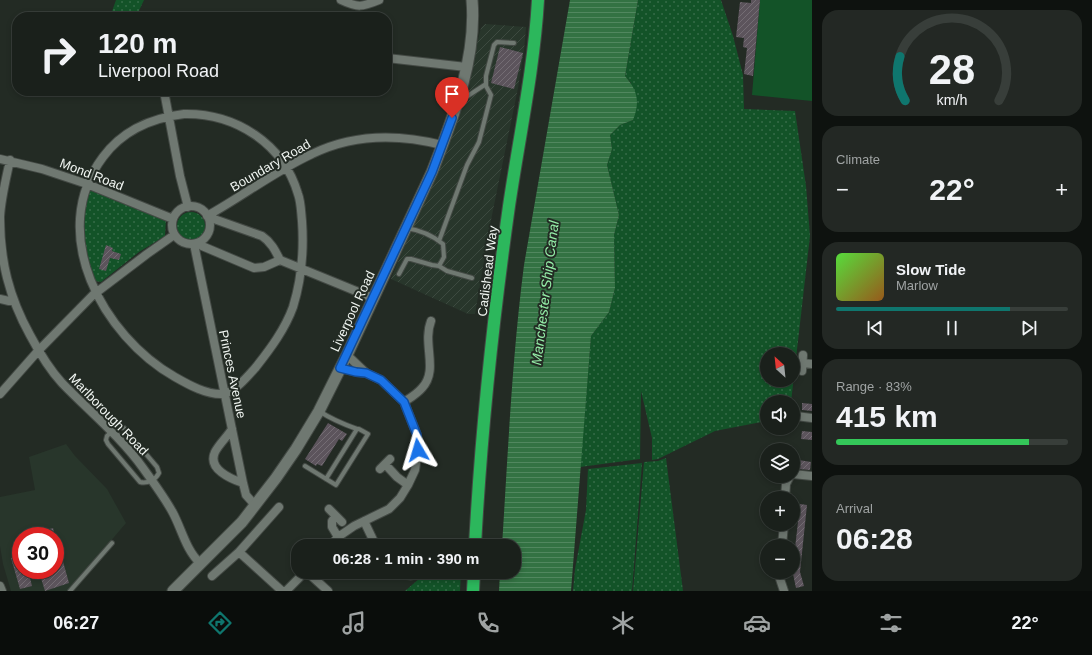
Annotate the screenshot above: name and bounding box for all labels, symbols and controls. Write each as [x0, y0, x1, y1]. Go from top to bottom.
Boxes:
icon: right [32, 28, 84, 80]
text: 120 m [98, 28, 177, 59]
text: 28 [929, 46, 975, 93]
text: Liverpool Road [98, 61, 219, 81]
pin [435, 77, 469, 118]
icon: arrive [441, 83, 463, 105]
text: km/h [937, 92, 968, 108]
street label: Boundary Road [227, 136, 313, 195]
text: Climate [836, 152, 880, 167]
street label: Mond Road [58, 155, 126, 194]
text: 22° [929, 173, 975, 206]
text: − [836, 177, 849, 202]
text: + [1055, 177, 1068, 202]
water label: Manchester Ship Canal [528, 219, 562, 366]
street label: Cadishead Way [474, 224, 501, 317]
text: Slow Tide [896, 261, 966, 278]
street label: Liverpool Road [327, 268, 378, 354]
text: Marlow [896, 278, 938, 293]
icon: previous [864, 317, 886, 339]
icon: pause [941, 317, 963, 339]
icon: next [1018, 317, 1040, 339]
street label: Princes Avenue [216, 328, 249, 420]
north arrow [760, 347, 800, 387]
map controls [760, 347, 800, 579]
street label: Marlborough Road [66, 370, 151, 458]
text: Range · 83% [836, 379, 912, 394]
button: sound [760, 395, 800, 435]
text: 415 km [836, 400, 938, 433]
position arrow [397, 429, 439, 471]
button: layers [760, 443, 800, 483]
button: + [760, 491, 800, 531]
text: Arrival [836, 501, 873, 516]
text: 06:28 [836, 522, 913, 555]
speed limit sign: 30 [12, 527, 64, 579]
button: − [760, 539, 800, 579]
text: 06:28 · 1 min · 390 m [333, 550, 479, 567]
icon: directions [206, 609, 234, 637]
icon: music [340, 609, 368, 637]
icon: phone [474, 609, 502, 637]
icon: climate [609, 609, 637, 637]
icon: car [743, 609, 771, 637]
icon: filters [877, 609, 905, 637]
text: 06:27 [53, 613, 99, 633]
text: 22° [1012, 613, 1039, 633]

